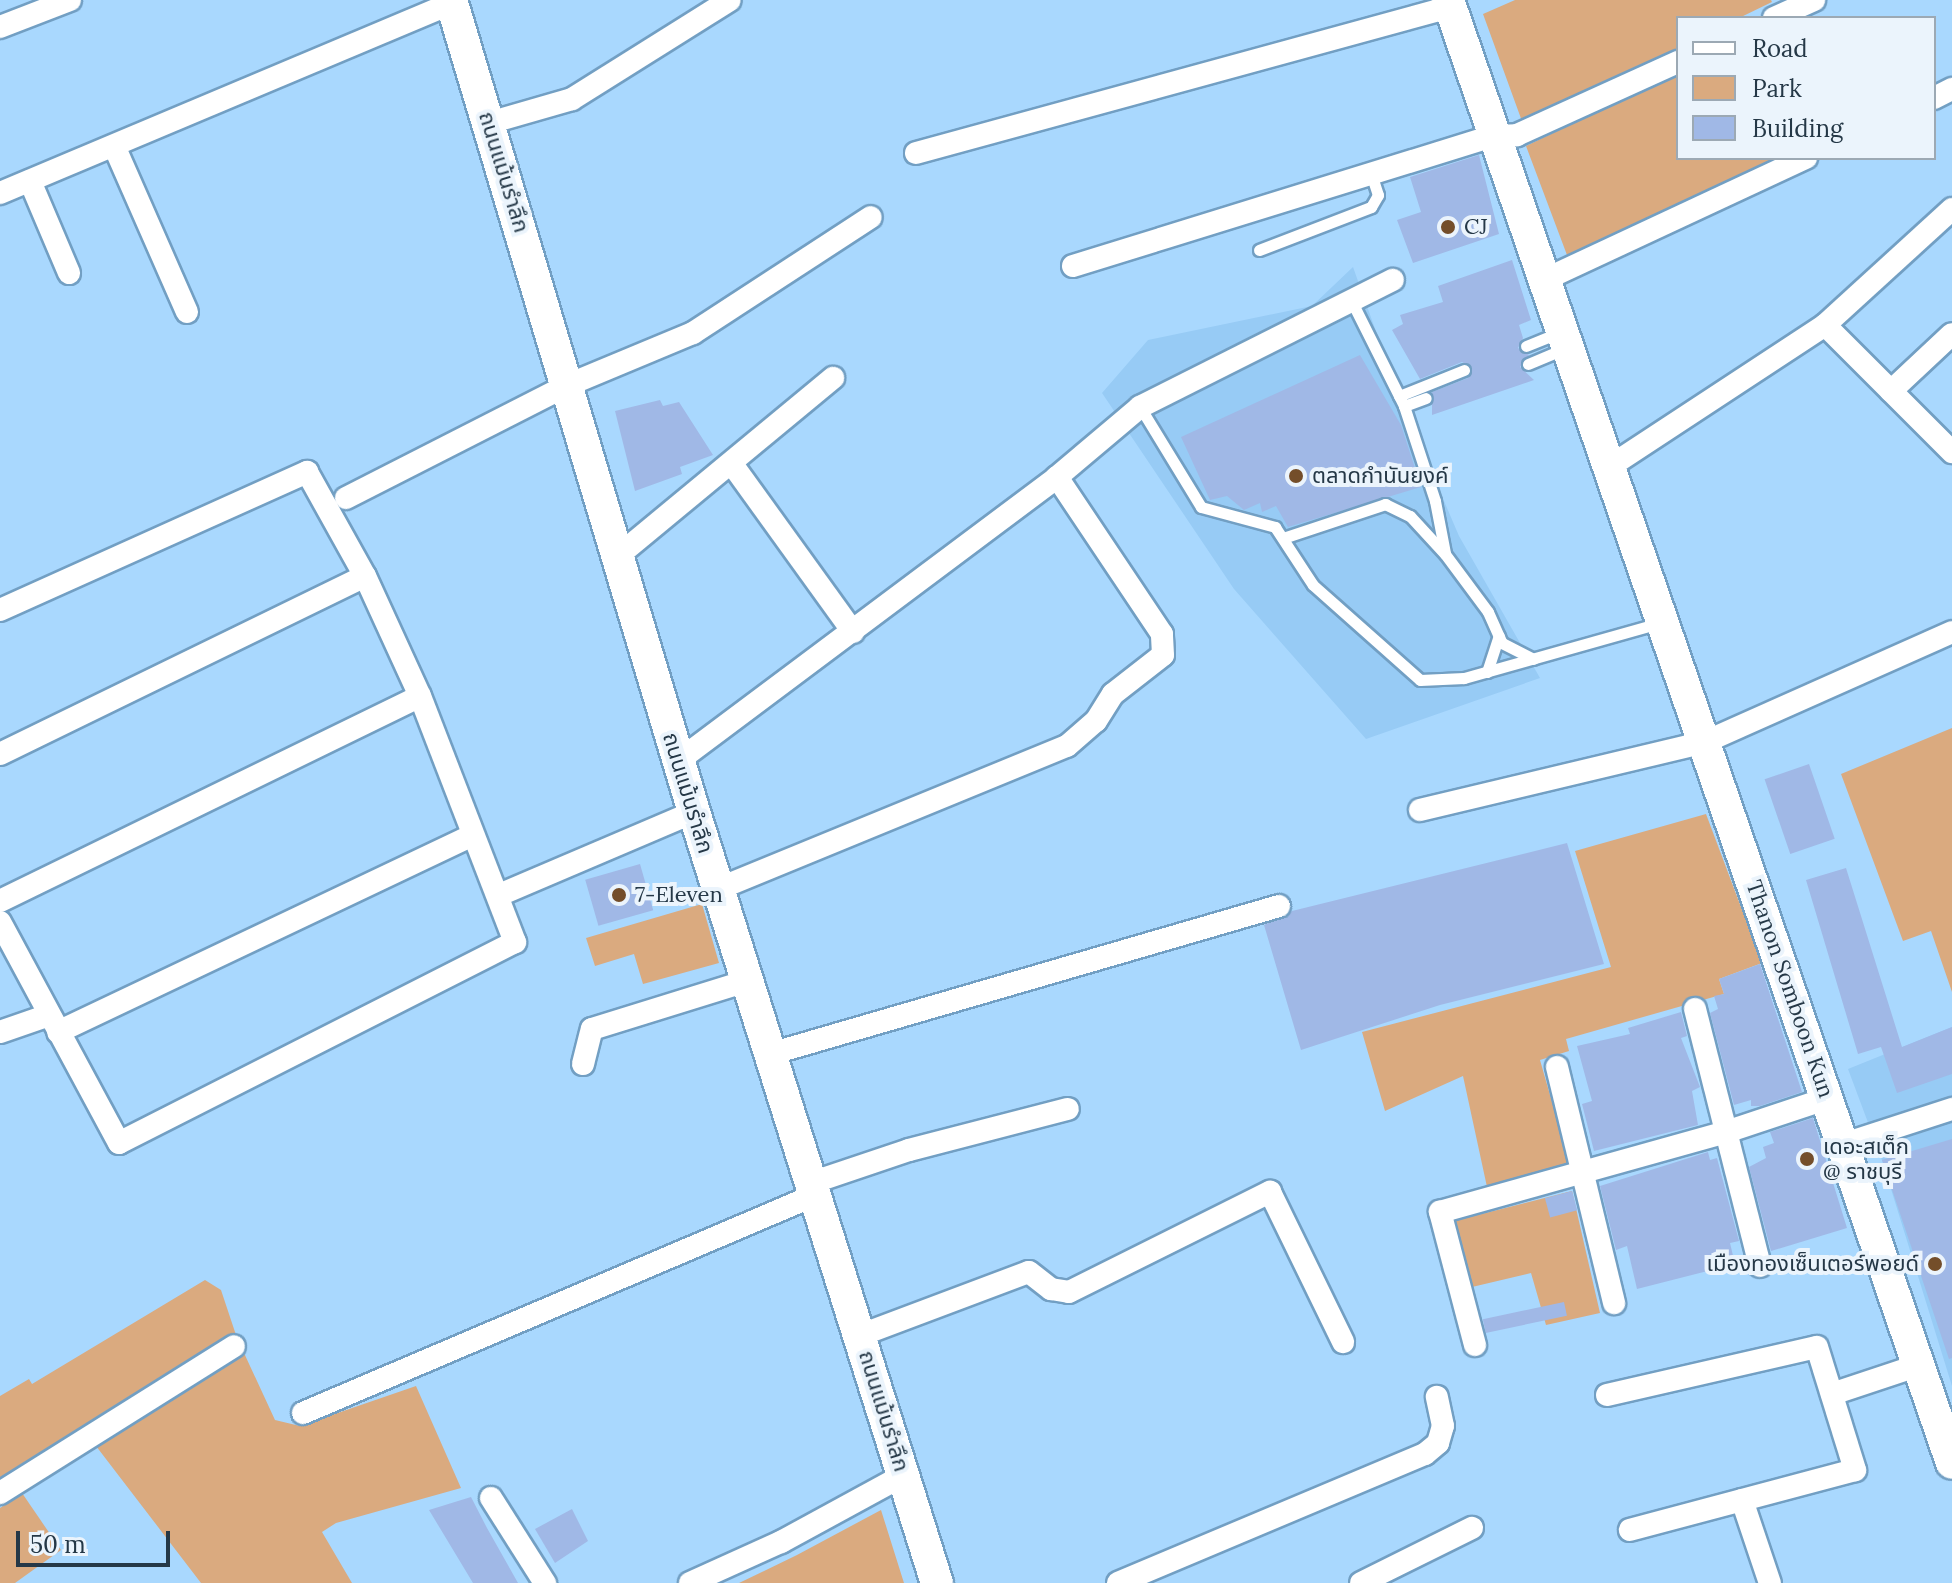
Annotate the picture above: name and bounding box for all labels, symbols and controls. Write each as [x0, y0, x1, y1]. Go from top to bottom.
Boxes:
legend [1676, 16, 1936, 160]
text: Road [1752, 33, 1808, 64]
text: Park [1752, 73, 1802, 104]
street label: ถนนแม้นรำลึก [473, 108, 535, 236]
text: Building [1752, 113, 1843, 144]
place label: CJ [1464, 214, 1488, 240]
marker: CJ [1439, 218, 1457, 236]
place label: ตลาดกำนันยงค์ [1312, 463, 1449, 489]
marker: ตลาดกำนันยงค์ [1287, 467, 1305, 485]
street label: ถนนแม้นรำลึก [657, 729, 719, 857]
street label: Thanon Somboon Kun [1740, 877, 1840, 1101]
place label: 7-Eleven [635, 882, 723, 908]
marker: 7-Eleven [610, 886, 628, 904]
place label: เดอะสเต็ก @ ราชบุรี [1823, 1133, 1909, 1184]
marker: เดอะสเต็ก @ ราชบุรี [1798, 1150, 1816, 1168]
place label: เมืองทองเซ็นเตอร์พอยด์ [1707, 1251, 1919, 1277]
marker: เมืองทองเซ็นเตอร์พอยด์ [1926, 1255, 1944, 1273]
street label: ถนนแม้นรำลึก [853, 1347, 915, 1475]
scale bar [20, 1515, 174, 1565]
text: 50 m [30, 1529, 86, 1560]

